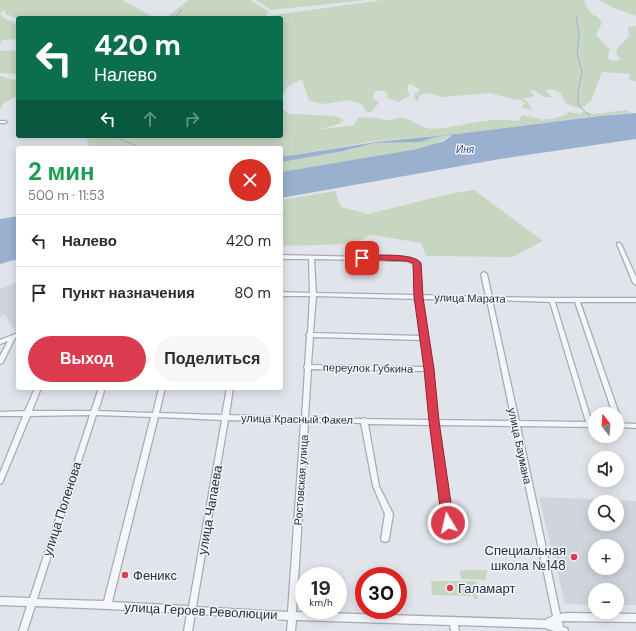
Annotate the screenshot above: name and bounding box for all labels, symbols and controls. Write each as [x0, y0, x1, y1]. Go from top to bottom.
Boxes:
text: 420 m [94, 27, 181, 64]
icon: left [28, 32, 80, 84]
text: Налево [94, 63, 157, 87]
icon: left [97, 108, 119, 130]
icon: ahead [139, 108, 161, 130]
icon: right [181, 108, 203, 130]
water label: Иня [456, 143, 475, 156]
text: 2 мин [28, 156, 95, 187]
button: close [229, 159, 271, 201]
text: 500 m · 11:53 [28, 187, 105, 204]
icon: left [28, 230, 50, 252]
text: Налево [62, 231, 117, 251]
text: 420 m [226, 231, 271, 251]
pin [345, 241, 379, 275]
icon: arrive [351, 247, 373, 269]
icon: arrive [28, 282, 50, 304]
text: Пункт назначения [62, 283, 195, 303]
text: 80 m [234, 283, 271, 303]
street label: улица Марата [434, 290, 507, 306]
button: Выход [28, 336, 146, 382]
button: Поделиться [154, 336, 271, 382]
street label: переулок Губкина [323, 360, 414, 376]
street label: улица Баумана [505, 407, 535, 486]
north arrow [588, 407, 624, 443]
map controls [588, 407, 624, 619]
street label: улица Красный Факел [241, 411, 353, 427]
street label: Ростовская улица [291, 433, 311, 526]
button: sound [588, 451, 624, 487]
street label: улица Поленова [39, 459, 86, 559]
street label: улица Чапаева [194, 463, 226, 556]
button: search [588, 495, 624, 531]
position arrow [427, 502, 469, 544]
button: + [588, 539, 624, 575]
place label: Специальная школа №148 [485, 542, 566, 574]
marker: Специальная школа №148 [569, 552, 579, 562]
place label: Феникс [133, 567, 177, 584]
speed limit sign: 30 [355, 567, 407, 619]
marker: Феникс [120, 570, 130, 580]
text: 19 [311, 575, 331, 601]
place label: Галамарт [458, 580, 515, 597]
marker: Галамарт [445, 583, 455, 593]
button: − [588, 583, 624, 619]
text: km/h [309, 596, 333, 609]
street label: улица Героев Революции [124, 599, 278, 623]

